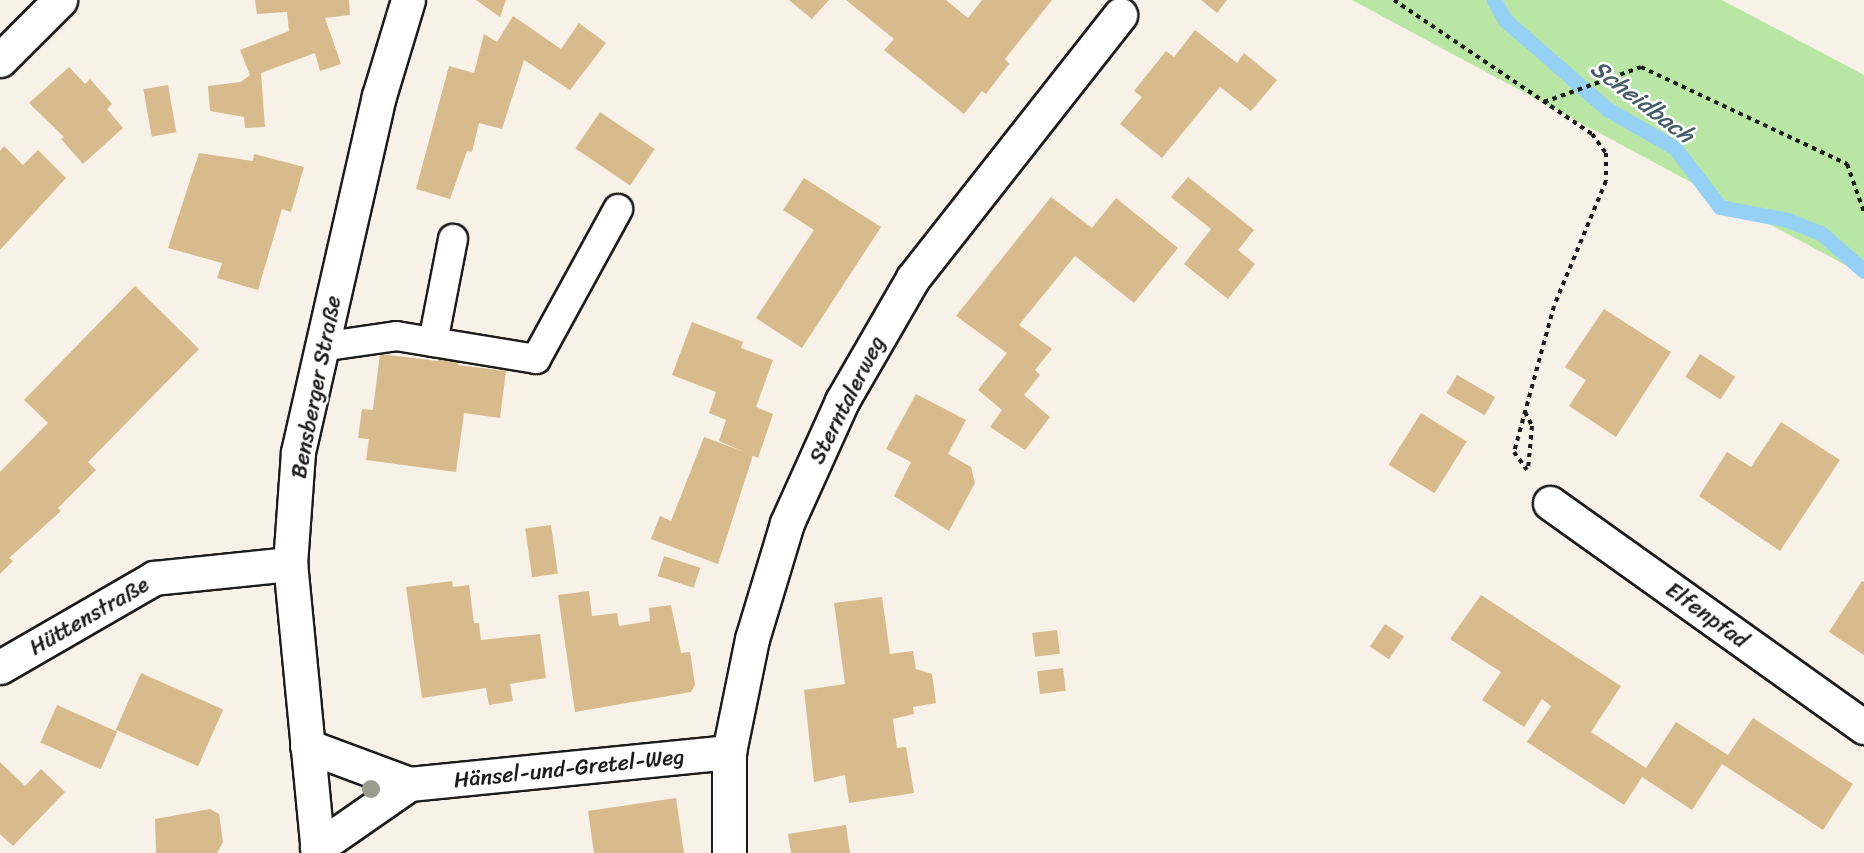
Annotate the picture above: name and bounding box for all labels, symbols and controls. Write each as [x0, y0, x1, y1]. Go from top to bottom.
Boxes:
water label: Scheidbach [1585, 54, 1699, 150]
street label: Bensberger Straße [285, 293, 347, 481]
street label: Sterntalerweg [803, 332, 891, 468]
street label: Hüttenstraße [25, 571, 153, 661]
street label: Elfenpfad [1661, 576, 1753, 654]
street label: Hänsel-und-Gretel-Weg [452, 743, 686, 793]

